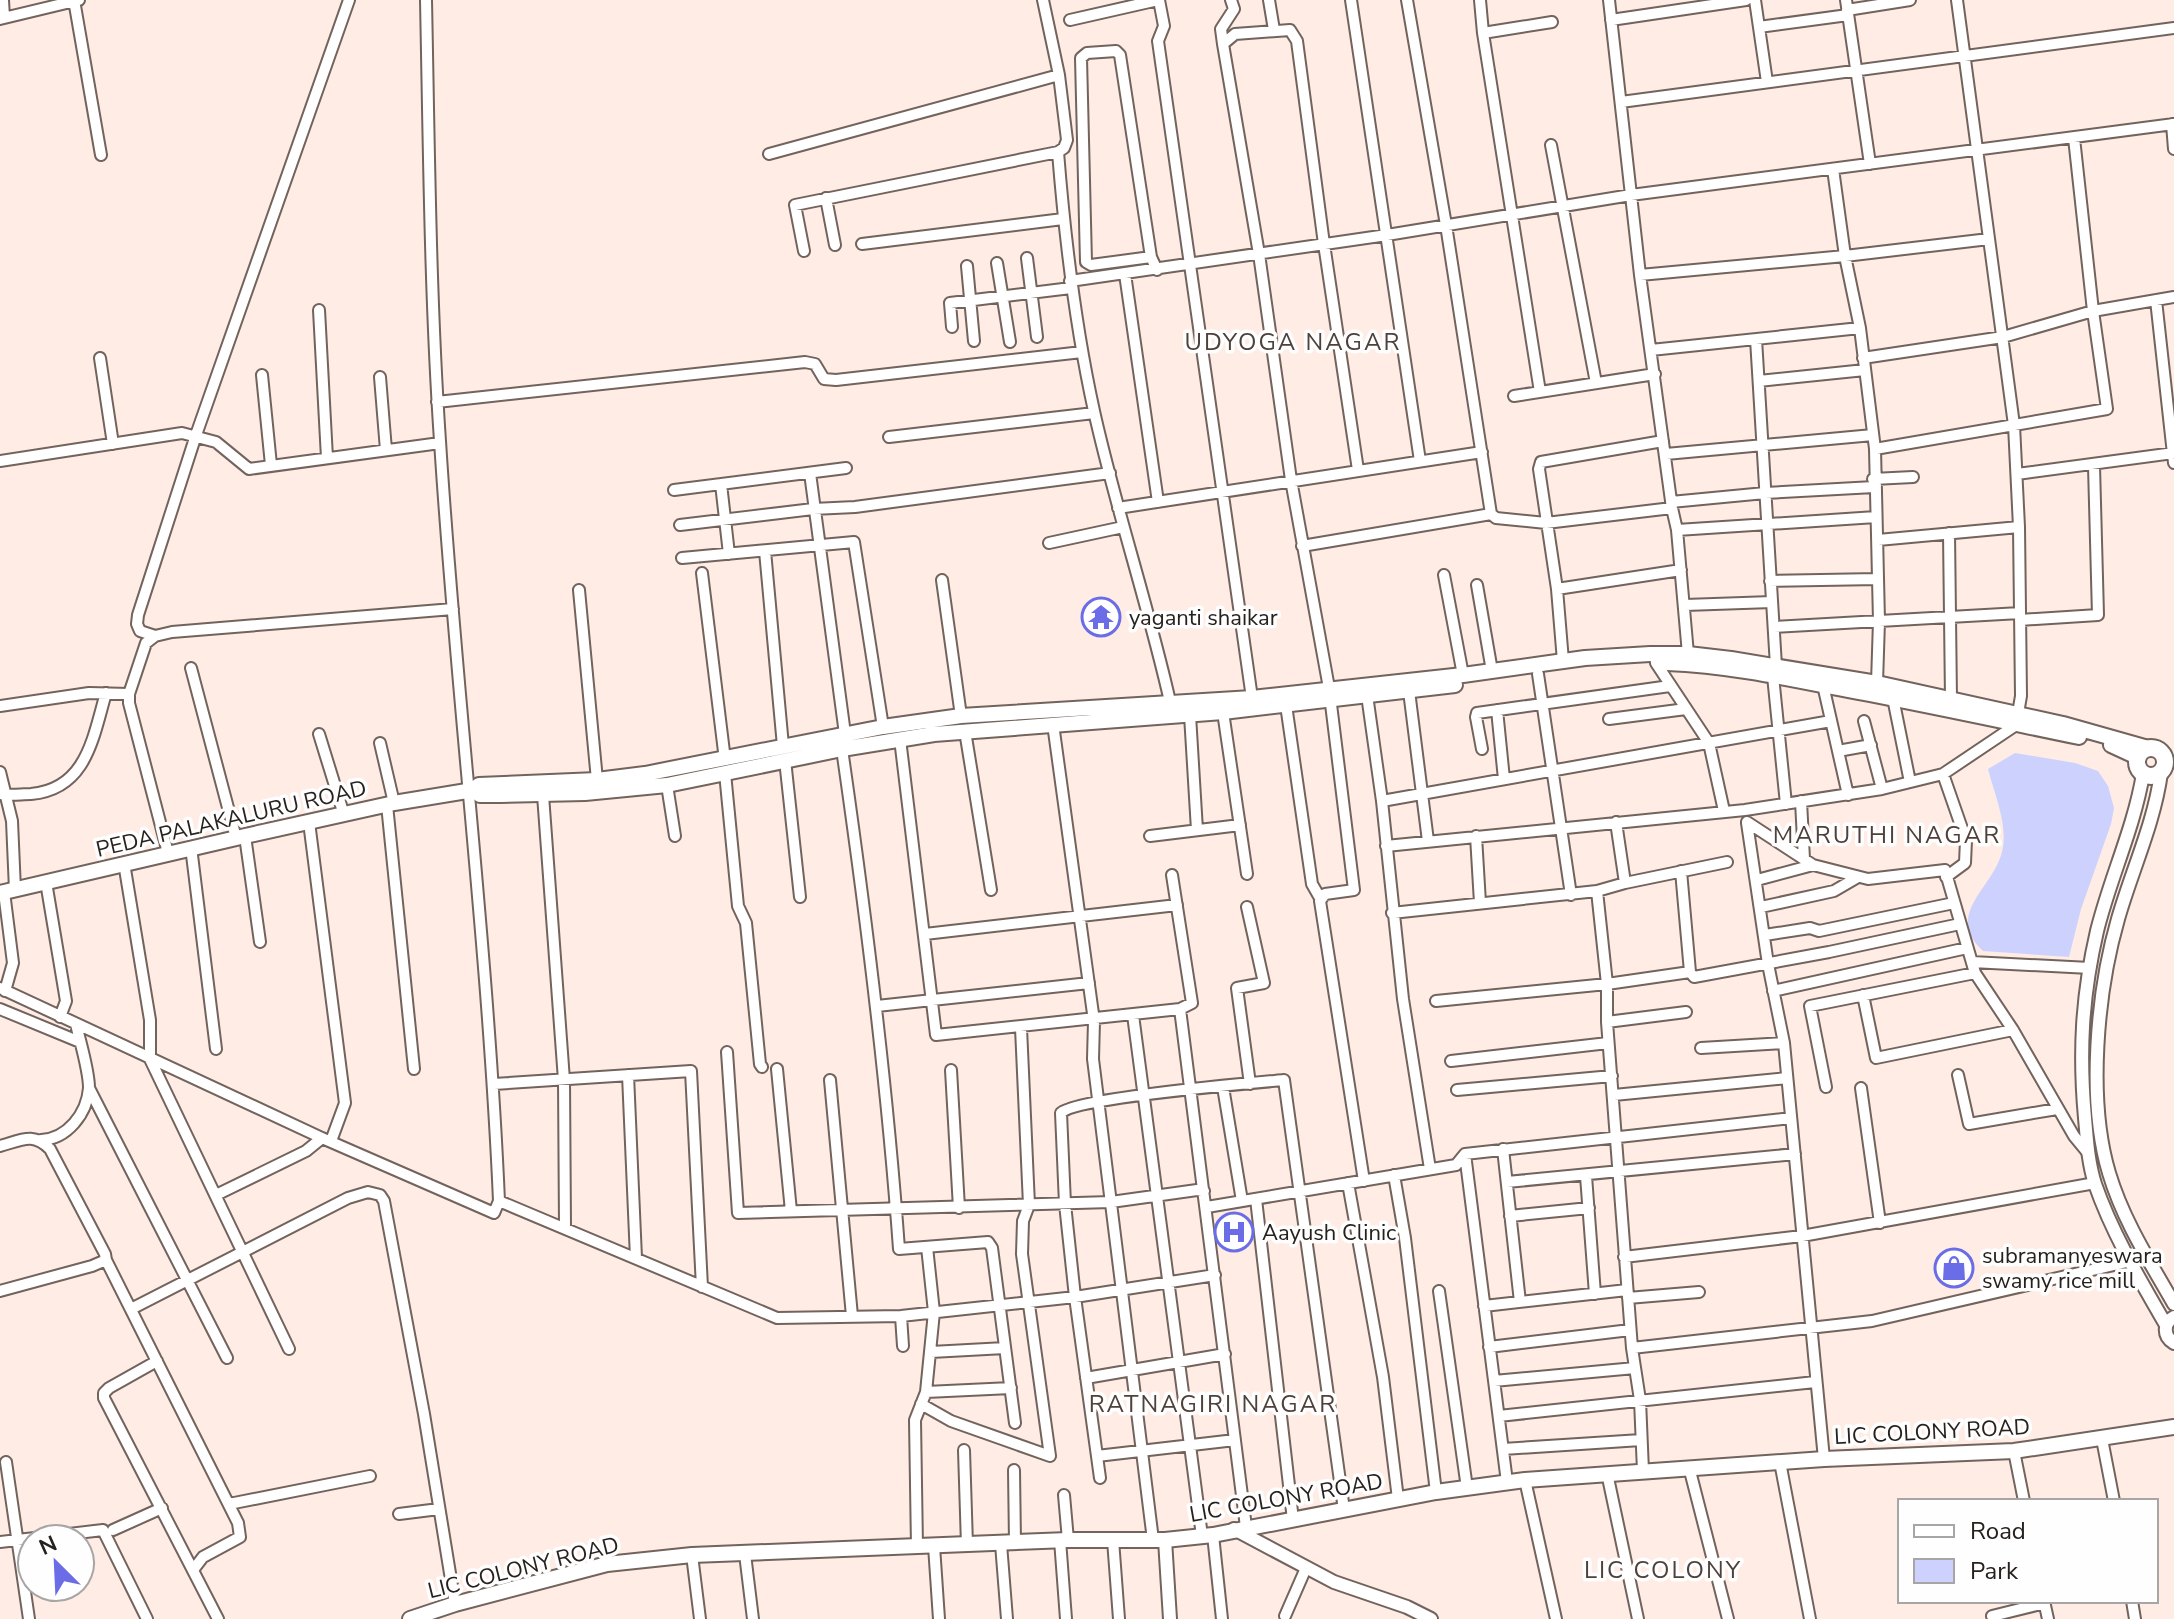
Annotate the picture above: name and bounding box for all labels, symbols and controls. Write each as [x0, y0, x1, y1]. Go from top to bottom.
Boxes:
district label: UDYOGA NAGAR [1185, 326, 1401, 358]
temple icon: yaganti shaikar [1080, 596, 1122, 638]
place label: yaganti shaikar [1129, 603, 1278, 633]
street label: PEDA PALAKALURU ROAD [93, 773, 370, 865]
district label: MARUTHI NAGAR [1773, 819, 2001, 851]
hospital icon: Aayush Clinic [1213, 1211, 1255, 1253]
place label: Aayush Clinic [1262, 1218, 1396, 1248]
place label: subramanyeswara swamy rice mill [1982, 1241, 2163, 1296]
shop icon: subramanyeswara swamy rice mill [1933, 1247, 1975, 1289]
district label: RATNAGIRI NAGAR [1089, 1388, 1337, 1420]
street label: LIC COLONY ROAD [1833, 1412, 2031, 1452]
street label: LIC COLONY ROAD [1187, 1466, 1385, 1530]
legend [1898, 1499, 2158, 1603]
text: Road [1970, 1515, 2026, 1547]
north arrow [16, 1523, 96, 1603]
text: N [35, 1529, 62, 1563]
street label: LIC COLONY ROAD [425, 1530, 622, 1606]
district label: LIC COLONY [1584, 1554, 1742, 1586]
text: Park [1970, 1555, 2019, 1587]

